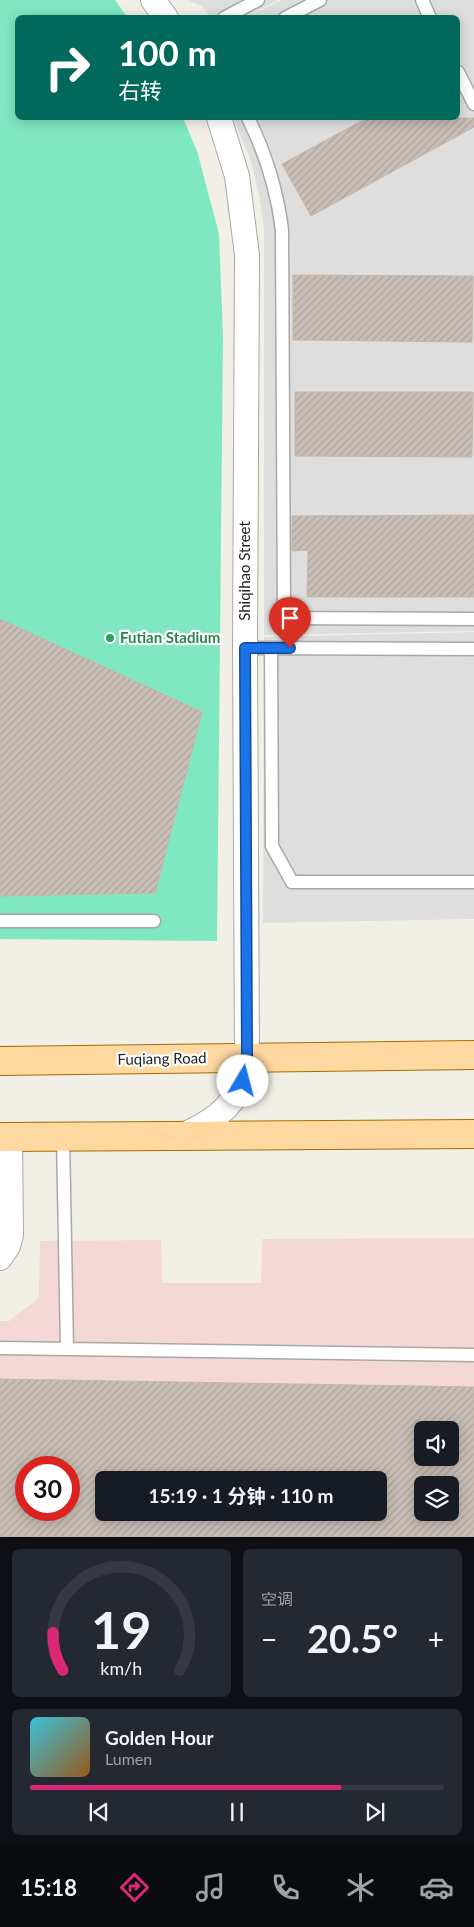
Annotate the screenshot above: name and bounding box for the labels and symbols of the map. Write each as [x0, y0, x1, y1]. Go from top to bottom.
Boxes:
street label: Shiqihao Street [235, 521, 253, 621]
pin [269, 597, 311, 648]
place label: Futian Stadium [120, 628, 220, 646]
marker: Futian Stadium [104, 632, 116, 644]
street label: Fuqiang Road [117, 1048, 207, 1068]
position arrow [216, 1054, 268, 1106]
speed limit sign: 30 [15, 1456, 80, 1521]

